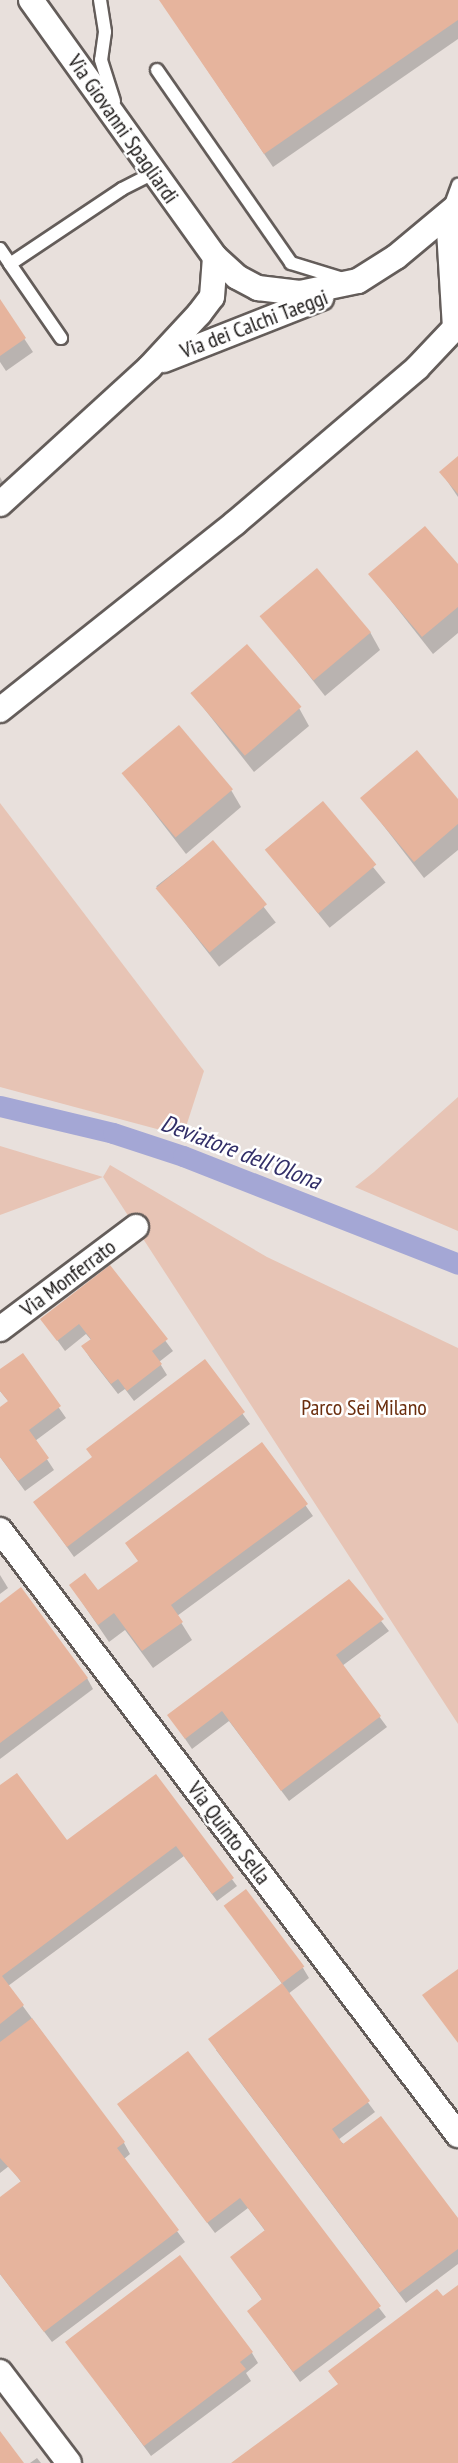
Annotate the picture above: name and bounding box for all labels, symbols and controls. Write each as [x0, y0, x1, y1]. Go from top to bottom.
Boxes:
street label: Via Giovanni Spagliardi [62, 49, 184, 209]
street label: Via dei Calchi Taeggi [176, 284, 332, 364]
water label: Deviatore dell'Olona [157, 1108, 325, 1196]
street label: Via Monferrato [15, 1234, 121, 1322]
park label: Parco Sei Milano [301, 1395, 427, 1421]
street label: Via Quinto Sella [182, 1776, 276, 1890]

